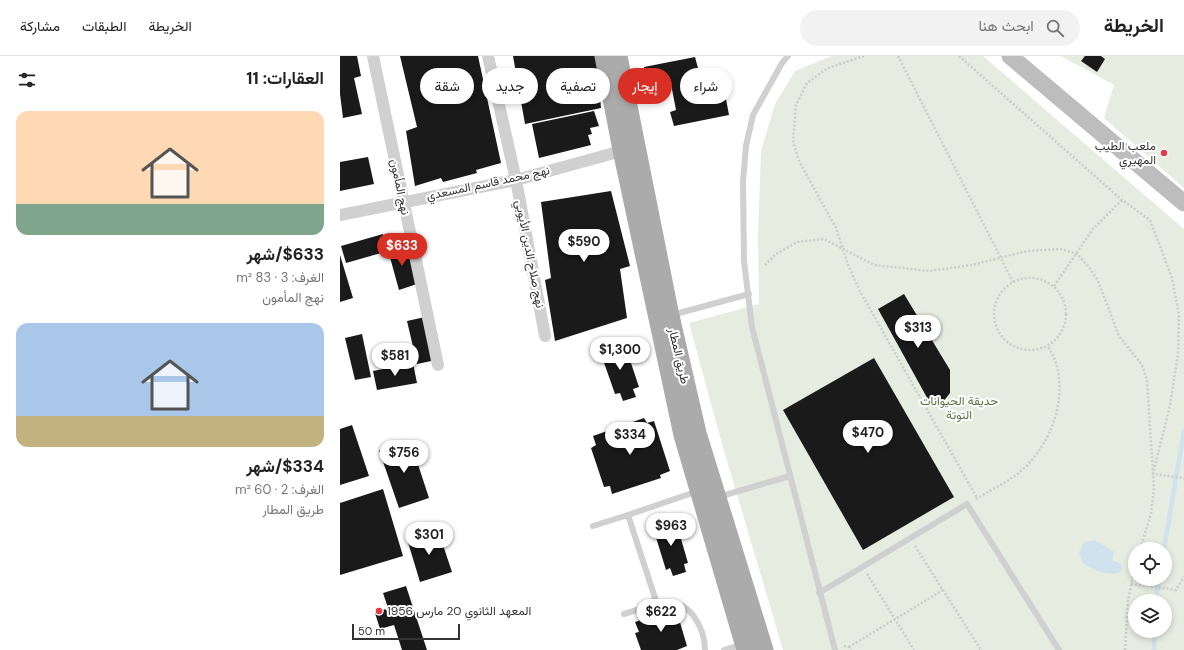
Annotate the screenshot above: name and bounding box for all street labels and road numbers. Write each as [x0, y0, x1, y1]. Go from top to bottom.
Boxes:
street label: نهج المأمون [385, 157, 414, 217]
street label: نهج محمد قاسم المسعدي [425, 162, 552, 206]
street label: نهج صلاح الدين الأيوبي [510, 199, 548, 310]
street label: طريق المطار [665, 325, 693, 386]

